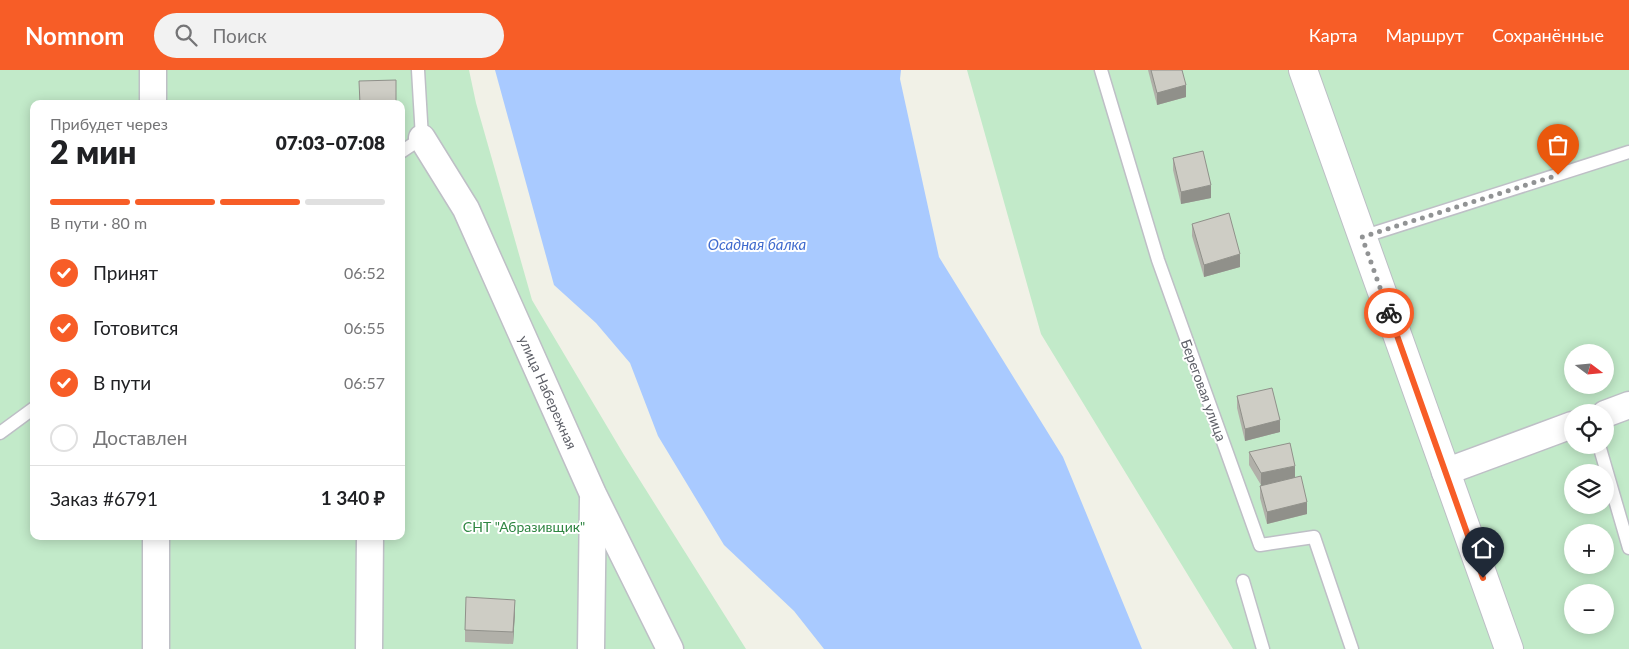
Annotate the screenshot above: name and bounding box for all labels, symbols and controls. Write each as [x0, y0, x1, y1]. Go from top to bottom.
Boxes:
search box [154, 13, 504, 58]
text: Nomnom [25, 21, 124, 50]
icon: search [172, 21, 200, 49]
text: Поиск [212, 24, 267, 47]
text: Карта [1309, 24, 1357, 46]
text: Маршрут [1385, 24, 1464, 46]
text: Сохранённые [1492, 24, 1604, 46]
text: Прибудет через [50, 114, 168, 133]
pin [1537, 124, 1579, 175]
text: 07:03–07:08 [276, 131, 385, 154]
icon: bag [1544, 131, 1572, 159]
text: 2 мин [50, 132, 136, 171]
text: В пути · 80 m [50, 213, 147, 232]
water label: Осадная балка [708, 235, 807, 253]
icon: check [50, 259, 78, 287]
text: Принят [93, 261, 158, 284]
text: 06:52 [344, 263, 385, 282]
courier [1364, 288, 1414, 338]
icon: bike [1375, 299, 1403, 327]
icon: check [50, 314, 78, 342]
text: Готовится [93, 316, 178, 339]
text: 06:55 [344, 318, 385, 337]
street label: улица Набережная [515, 332, 581, 452]
street label: Береговая улица [1178, 337, 1230, 443]
north arrow [1564, 344, 1614, 394]
map controls [1564, 344, 1614, 634]
icon: check [50, 369, 78, 397]
text: В пути [93, 371, 151, 394]
text: 06:57 [344, 373, 385, 392]
button: locate [1564, 404, 1614, 454]
text: Доставлен [93, 426, 187, 449]
button: layers [1564, 464, 1614, 514]
text: 1 340 ₽ [321, 486, 385, 509]
text: Заказ #6791 [50, 487, 158, 510]
park label: СНТ "Абразивщик" [463, 518, 585, 535]
button: + [1564, 524, 1614, 574]
pin [1462, 527, 1504, 578]
icon: home [1469, 534, 1497, 562]
button: − [1564, 584, 1614, 634]

